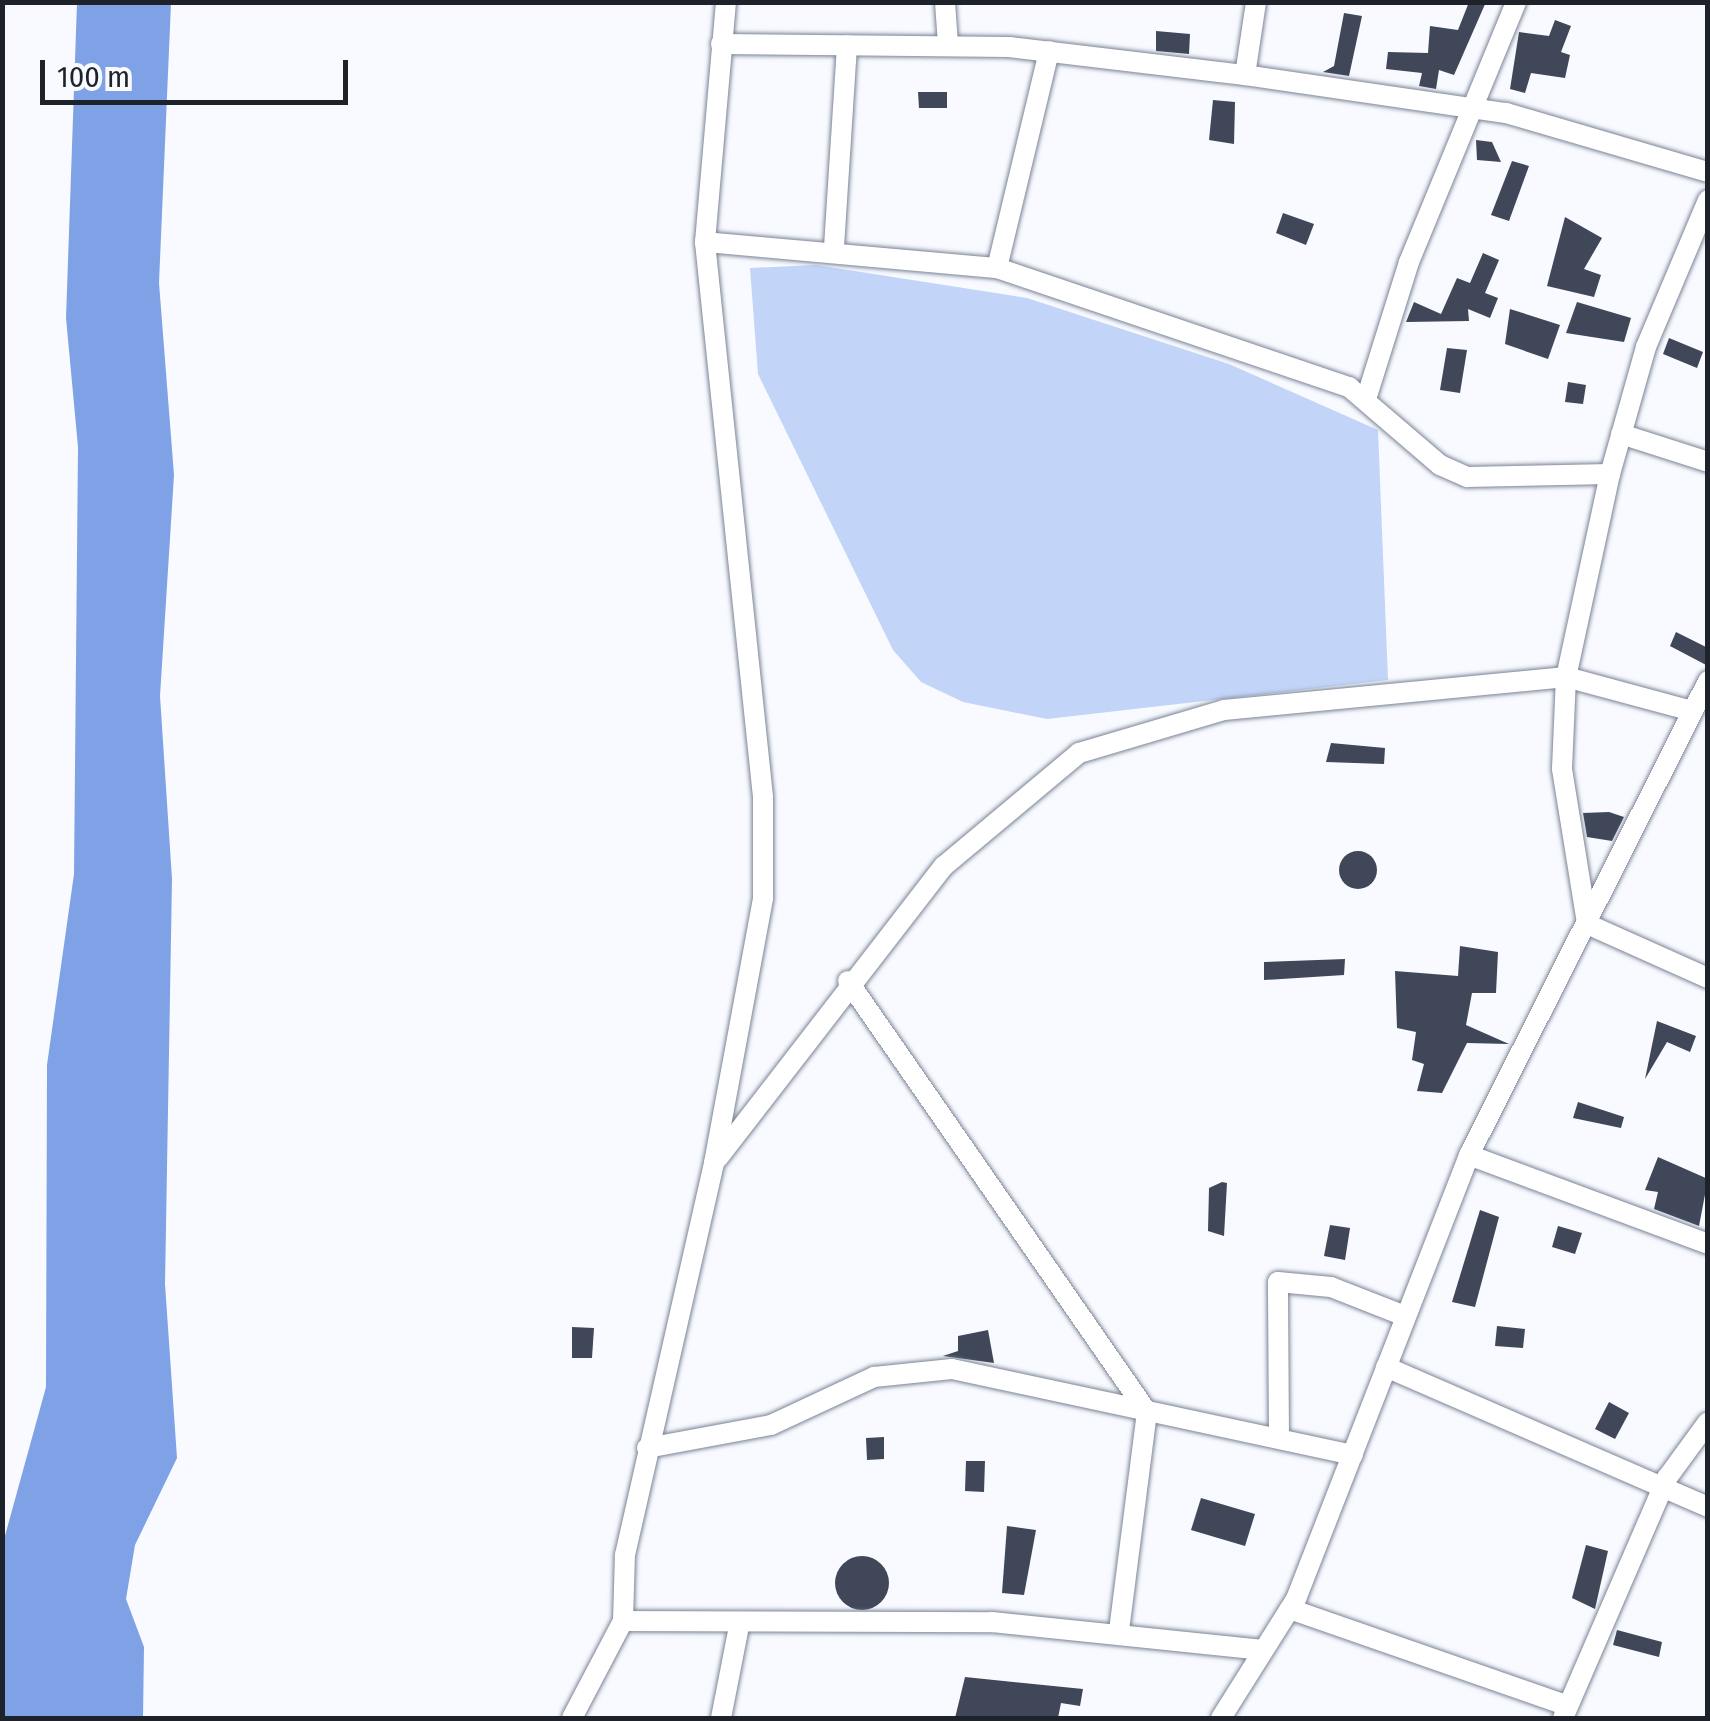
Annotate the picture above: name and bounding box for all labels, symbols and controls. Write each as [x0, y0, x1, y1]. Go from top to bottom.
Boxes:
scale bar [45, 40, 352, 102]
text: 100 m [57, 59, 130, 95]

